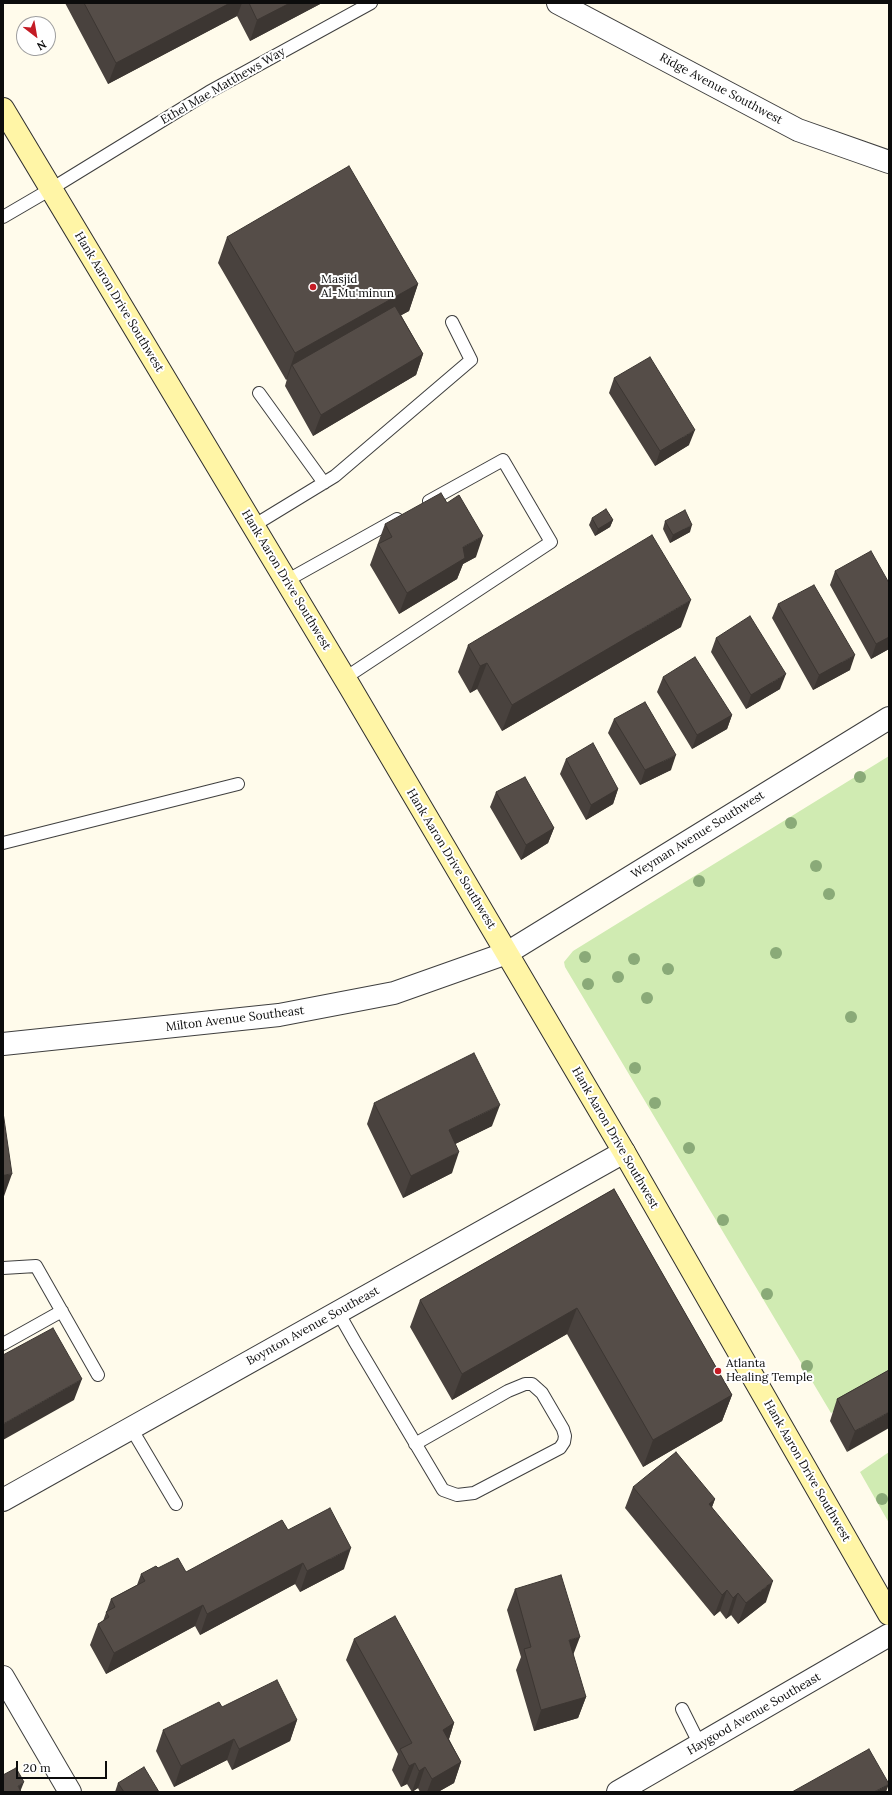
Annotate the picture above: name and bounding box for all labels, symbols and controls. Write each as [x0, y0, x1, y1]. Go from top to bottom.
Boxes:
north arrow [16, 16, 56, 56]
text: N [34, 37, 49, 54]
street label: Ethel Mae Matthews Way [158, 44, 288, 128]
street label: Ridge Avenue Southwest [657, 50, 785, 128]
street label: Hank Aaron Drive Southwest [71, 229, 167, 375]
place label: Masjid Al-Mu'minun [321, 273, 394, 301]
marker: Masjid Al-Mu'minun [308, 282, 318, 292]
street label: Hank Aaron Drive Southwest [238, 507, 334, 653]
street label: Hank Aaron Drive Southwest [403, 786, 499, 932]
street label: Weyman Avenue Southwest [629, 788, 767, 882]
street label: Milton Avenue Southeast [165, 1003, 305, 1035]
street label: Hank Aaron Drive Southwest [569, 1065, 661, 1211]
street label: Boynton Avenue Southeast [244, 1283, 382, 1369]
place label: Atlanta Healing Temple [726, 1357, 813, 1385]
marker: Atlanta Healing Temple [713, 1366, 723, 1376]
street label: Hank Aaron Drive Southwest [761, 1398, 853, 1544]
street label: Haygood Avenue Southeast [685, 1670, 823, 1758]
scale bar [18, 1753, 109, 1779]
text: 20 m [23, 1760, 51, 1775]

